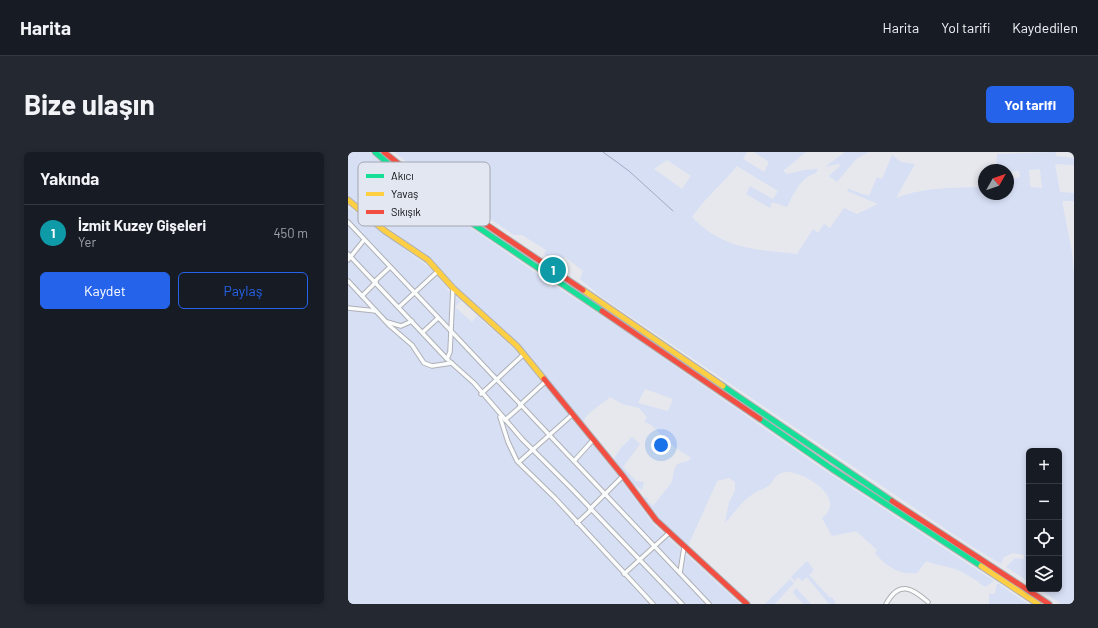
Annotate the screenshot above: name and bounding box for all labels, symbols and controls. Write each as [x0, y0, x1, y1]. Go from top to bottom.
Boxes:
text: Harita [20, 16, 71, 39]
text: Harita [883, 19, 919, 36]
text: Yol tarifi [941, 19, 990, 36]
text: Kaydedilen [1012, 19, 1078, 36]
button: Yol tarifi [986, 86, 1074, 123]
text: Bize ulaşın [24, 87, 155, 121]
legend [358, 162, 490, 226]
north arrow [978, 164, 1014, 200]
text: Yakında [40, 168, 99, 188]
text: Akıcı [391, 169, 414, 182]
text: Yavaş [391, 187, 418, 200]
text: Sıkışık [391, 205, 421, 218]
text: İzmit Kuzey Gişeleri [78, 216, 206, 234]
text: 1 [51, 225, 55, 241]
text: 450 m [273, 225, 308, 241]
text: Yer [78, 234, 96, 250]
pin: 1 [540, 255, 566, 285]
button: Kaydet [40, 272, 170, 309]
button: Paylaş [178, 272, 308, 309]
your location [651, 435, 671, 455]
map controls [1026, 448, 1062, 592]
button: + [1026, 448, 1062, 484]
button: − [1026, 484, 1062, 520]
button: locate [1026, 520, 1062, 556]
button: layers [1026, 556, 1062, 592]

